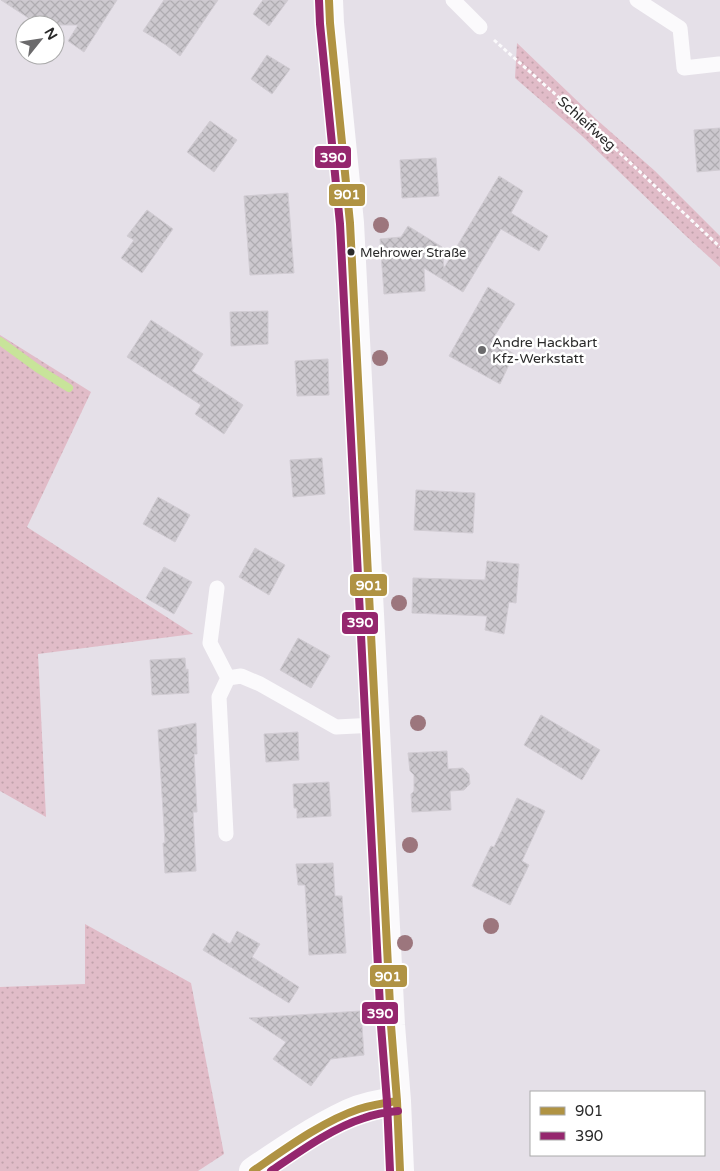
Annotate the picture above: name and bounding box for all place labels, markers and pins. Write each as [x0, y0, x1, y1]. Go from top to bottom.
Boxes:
place label: Mehrower Straße [360, 245, 466, 261]
marker: Mehrower Straße [346, 247, 356, 257]
place label: Andre Hackbart Kfz-Werkstatt [492, 334, 598, 367]
marker: Andre Hackbart Kfz-Werkstatt [476, 344, 488, 356]

